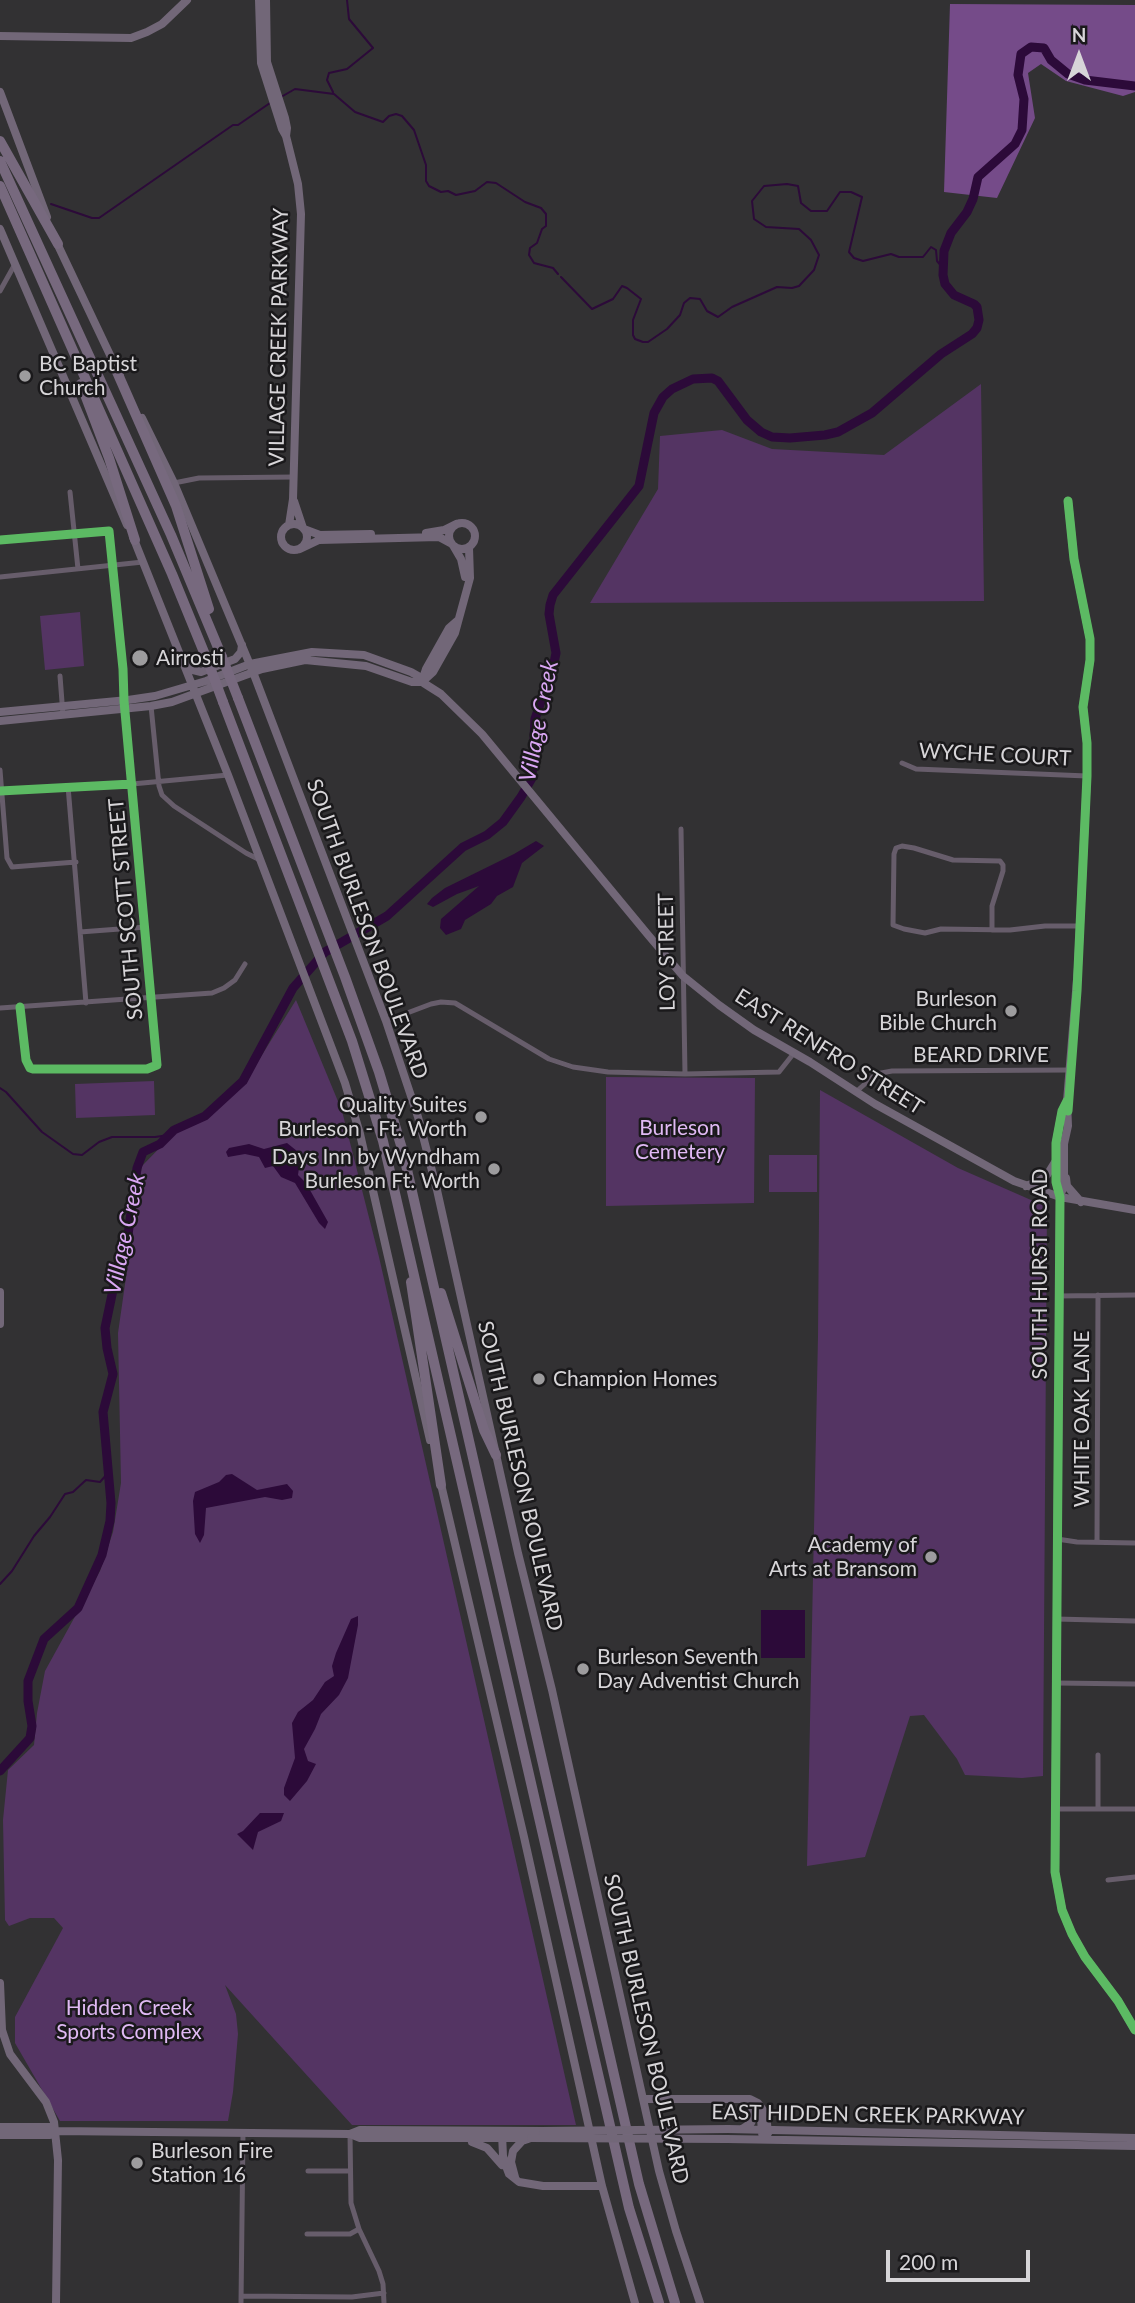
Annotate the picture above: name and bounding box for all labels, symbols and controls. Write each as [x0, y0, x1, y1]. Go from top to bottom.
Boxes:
north arrow [1044, 21, 1114, 91]
text: N [1072, 23, 1086, 46]
street label: VILLAGE CREEK PARKWAY [264, 207, 294, 467]
place label: BC Baptist Church [39, 351, 137, 401]
marker: BC Baptist Church [17, 368, 33, 384]
place label: Airrosti [156, 645, 224, 671]
marker: Airrosti [130, 648, 150, 668]
water label: Village Creek [514, 658, 564, 784]
street label: WYCHE COURT [918, 738, 1072, 772]
street label: SOUTH BURLESON BOULEVARD [301, 776, 433, 1082]
street label: SOUTH SCOTT STREET [104, 797, 148, 1021]
street label: LOY STREET [653, 893, 681, 1011]
street label: EAST RENFRO STREET [730, 984, 928, 1120]
place label: Burleson Bible Church [879, 986, 997, 1036]
marker: Burleson Bible Church [1003, 1003, 1019, 1019]
street label: BEARD DRIVE [913, 1042, 1049, 1068]
place label: Quality Suites Burleson - Ft. Worth [278, 1092, 467, 1142]
marker: Quality Suites Burleson - Ft. Worth [473, 1109, 489, 1125]
park label: Burleson Cemetery [635, 1115, 725, 1165]
place label: Days Inn by Wyndham Burleson Ft. Worth [272, 1144, 480, 1194]
marker: Days Inn by Wyndham Burleson Ft. Worth [486, 1161, 502, 1177]
street label: SOUTH HURST ROAD [1027, 1169, 1053, 1379]
water label: Village Creek [99, 1171, 151, 1297]
street label: SOUTH BURLESON BOULEVARD [472, 1319, 568, 1633]
street label: WHITE OAK LANE [1069, 1331, 1095, 1507]
place label: Champion Homes [553, 1366, 717, 1392]
marker: Champion Homes [531, 1371, 547, 1387]
place label: Academy of Arts at Bransom [769, 1532, 917, 1582]
marker: Academy of Arts at Bransom [923, 1549, 939, 1565]
place label: Burleson Seventh Day Adventist Church [597, 1644, 799, 1694]
marker: Burleson Seventh Day Adventist Church [575, 1661, 591, 1677]
street label: SOUTH BURLESON BOULEVARD [598, 1872, 694, 2186]
park label: Hidden Creek Sports Complex [56, 1995, 202, 2045]
street label: EAST HIDDEN CREEK PARKWAY [711, 2100, 1025, 2130]
place label: Burleson Fire Station 16 [151, 2138, 273, 2188]
marker: Burleson Fire Station 16 [129, 2155, 145, 2171]
scale bar [890, 2236, 1034, 2280]
text: 200 m [899, 2249, 958, 2274]

